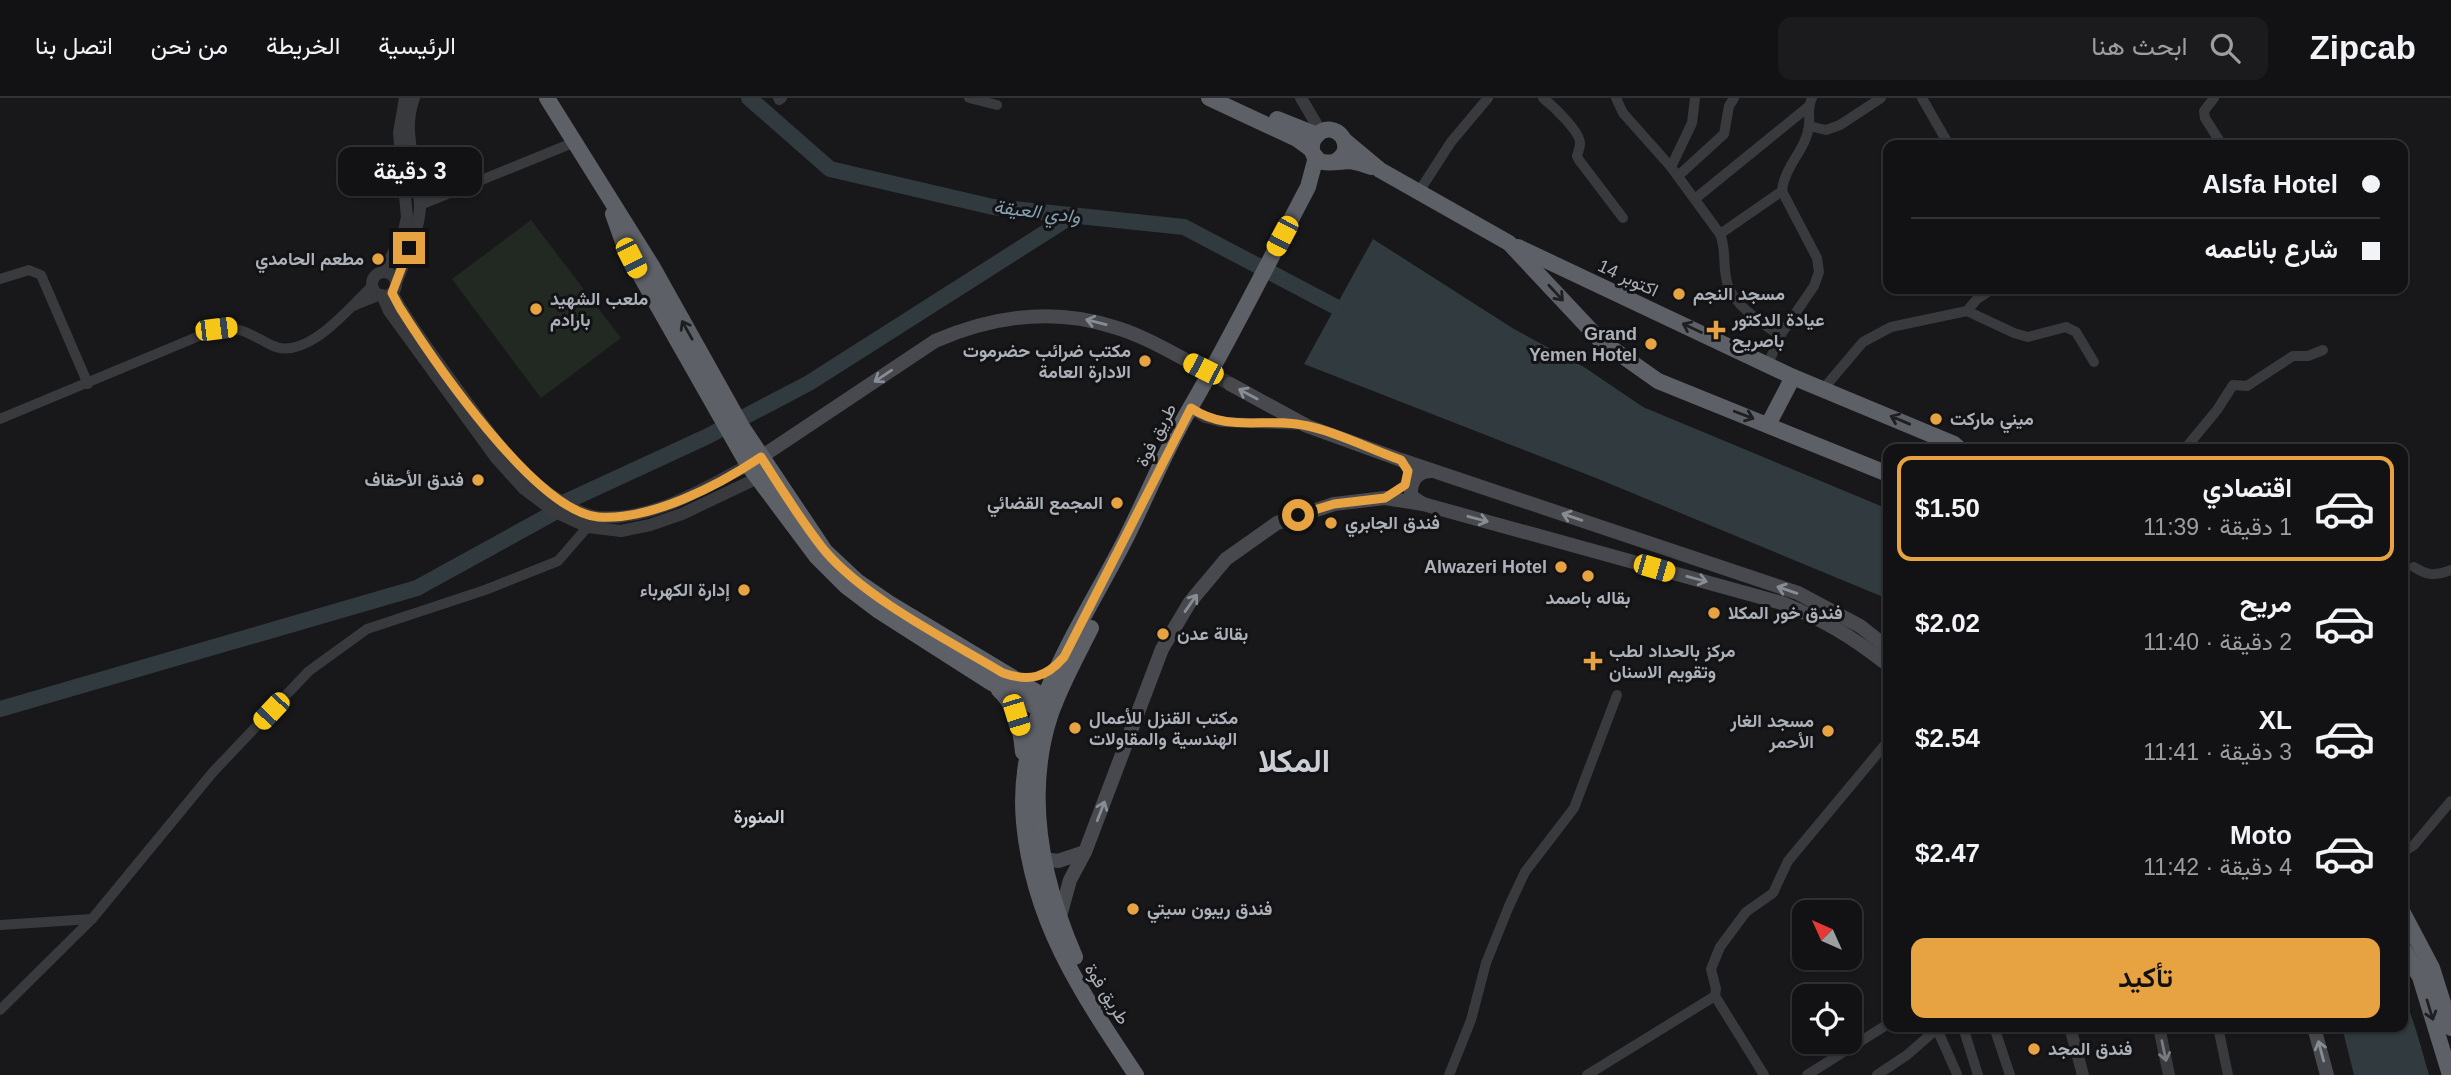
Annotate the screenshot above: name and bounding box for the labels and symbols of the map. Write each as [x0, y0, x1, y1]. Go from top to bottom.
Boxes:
callout: 3 دقيقة [337, 146, 481, 195]
water label: وادي العيقة [992, 196, 1082, 232]
car [1263, 213, 1302, 259]
route end [393, 232, 425, 264]
car [613, 235, 650, 281]
place label: مطعم الحامدي [255, 249, 364, 274]
marker: مطعم الحامدي [370, 251, 386, 267]
street label: 14 اكتوبر [1594, 255, 1661, 301]
one-way arrow [1548, 284, 1565, 301]
place label: مسجد النجم [1693, 284, 1785, 306]
marker: مسجد النجم [1671, 286, 1687, 302]
place label: ملعب الشهيد بارادم [550, 289, 648, 332]
marker: ملعب الشهيد بارادم [528, 301, 544, 317]
place label: عيادة الدكتور باصريح [1731, 310, 1825, 353]
one-way arrow [1085, 315, 1108, 328]
car [194, 316, 239, 342]
one-way arrow [680, 320, 694, 340]
marker: عيادة الدكتور باصريح [1706, 320, 1726, 340]
one-way arrow [1682, 321, 1703, 335]
place label: Grand Yemen Hotel [1529, 324, 1637, 365]
marker: Grand Yemen Hotel [1643, 336, 1659, 352]
place label: مكتب ضرائب حضرموت الادارة العامة [963, 341, 1131, 383]
car [1180, 350, 1227, 388]
marker: مكتب ضرائب حضرموت الادارة العامة [1137, 353, 1153, 369]
one-way arrow [874, 368, 893, 383]
one-way arrow [1239, 387, 1259, 401]
street label: طريق فوة [1132, 400, 1181, 470]
place label: ميني ماركت [1950, 409, 2034, 434]
one-way arrow [1732, 410, 1754, 422]
marker: ميني ماركت [1928, 411, 1944, 427]
one-way arrow [1889, 413, 1911, 426]
place label: فندق الأحقاف [365, 470, 464, 490]
marker: فندق الأحقاف [470, 472, 486, 488]
place label: المجمع القضائي [987, 493, 1103, 518]
marker: المجمع القضائي [1109, 495, 1125, 511]
route start [1282, 499, 1314, 531]
one-way arrow [1561, 510, 1583, 522]
place label: فندق الجابري [1345, 513, 1440, 538]
one-way arrow [1466, 513, 1489, 526]
marker: فندق الجابري [1323, 515, 1339, 531]
car [1631, 552, 1678, 584]
place label: Alwazeri Hotel [1424, 557, 1547, 577]
marker: Alwazeri Hotel [1553, 559, 1569, 575]
marker: بقاله باصمد [1580, 568, 1596, 584]
one-way arrow [1686, 574, 1708, 587]
place label: إدارة الكهرباء [640, 580, 730, 602]
marker: إدارة الكهرباء [736, 582, 752, 598]
one-way arrow [1776, 583, 1798, 596]
place label: بقاله باصمد [1545, 588, 1631, 609]
one-way arrow [1184, 594, 1198, 613]
place label: فندق خور المكلا [1728, 603, 1843, 624]
marker: فندق خور المكلا [1706, 605, 1722, 621]
place label: بقالة عدن [1177, 624, 1248, 645]
marker: بقالة عدن [1155, 626, 1171, 642]
place label: مركز بالحداد لطب وتقويم الاسنان [1609, 641, 1736, 684]
marker: مركز بالحداد لطب وتقويم الاسنان [1583, 651, 1603, 671]
car [249, 688, 294, 734]
car [1000, 692, 1033, 738]
place label: مكتب القنزل للأعمال الهندسية والمقاولات [1089, 708, 1238, 750]
place label: مسجد الغار الأحمر [1729, 711, 1814, 753]
marker: مكتب القنزل للأعمال الهندسية والمقاولات [1067, 720, 1083, 736]
marker: مسجد الغار الأحمر [1820, 723, 1836, 739]
district label: المكلا [1258, 743, 1330, 779]
one-way arrow [1096, 801, 1109, 823]
district label: المنورة [733, 806, 785, 829]
place label: فندق ريبون سيتي [1147, 899, 1272, 924]
north arrow [1792, 900, 1862, 970]
marker: فندق ريبون سيتي [1125, 901, 1141, 917]
street label: طريق فوة [1080, 960, 1133, 1029]
one-way arrow [2424, 999, 2437, 1021]
place label: فندق المجد [2048, 1039, 2132, 1060]
one-way arrow [2158, 1039, 2172, 1062]
one-way arrow [2314, 1040, 2327, 1063]
marker: فندق المجد [2026, 1041, 2042, 1057]

